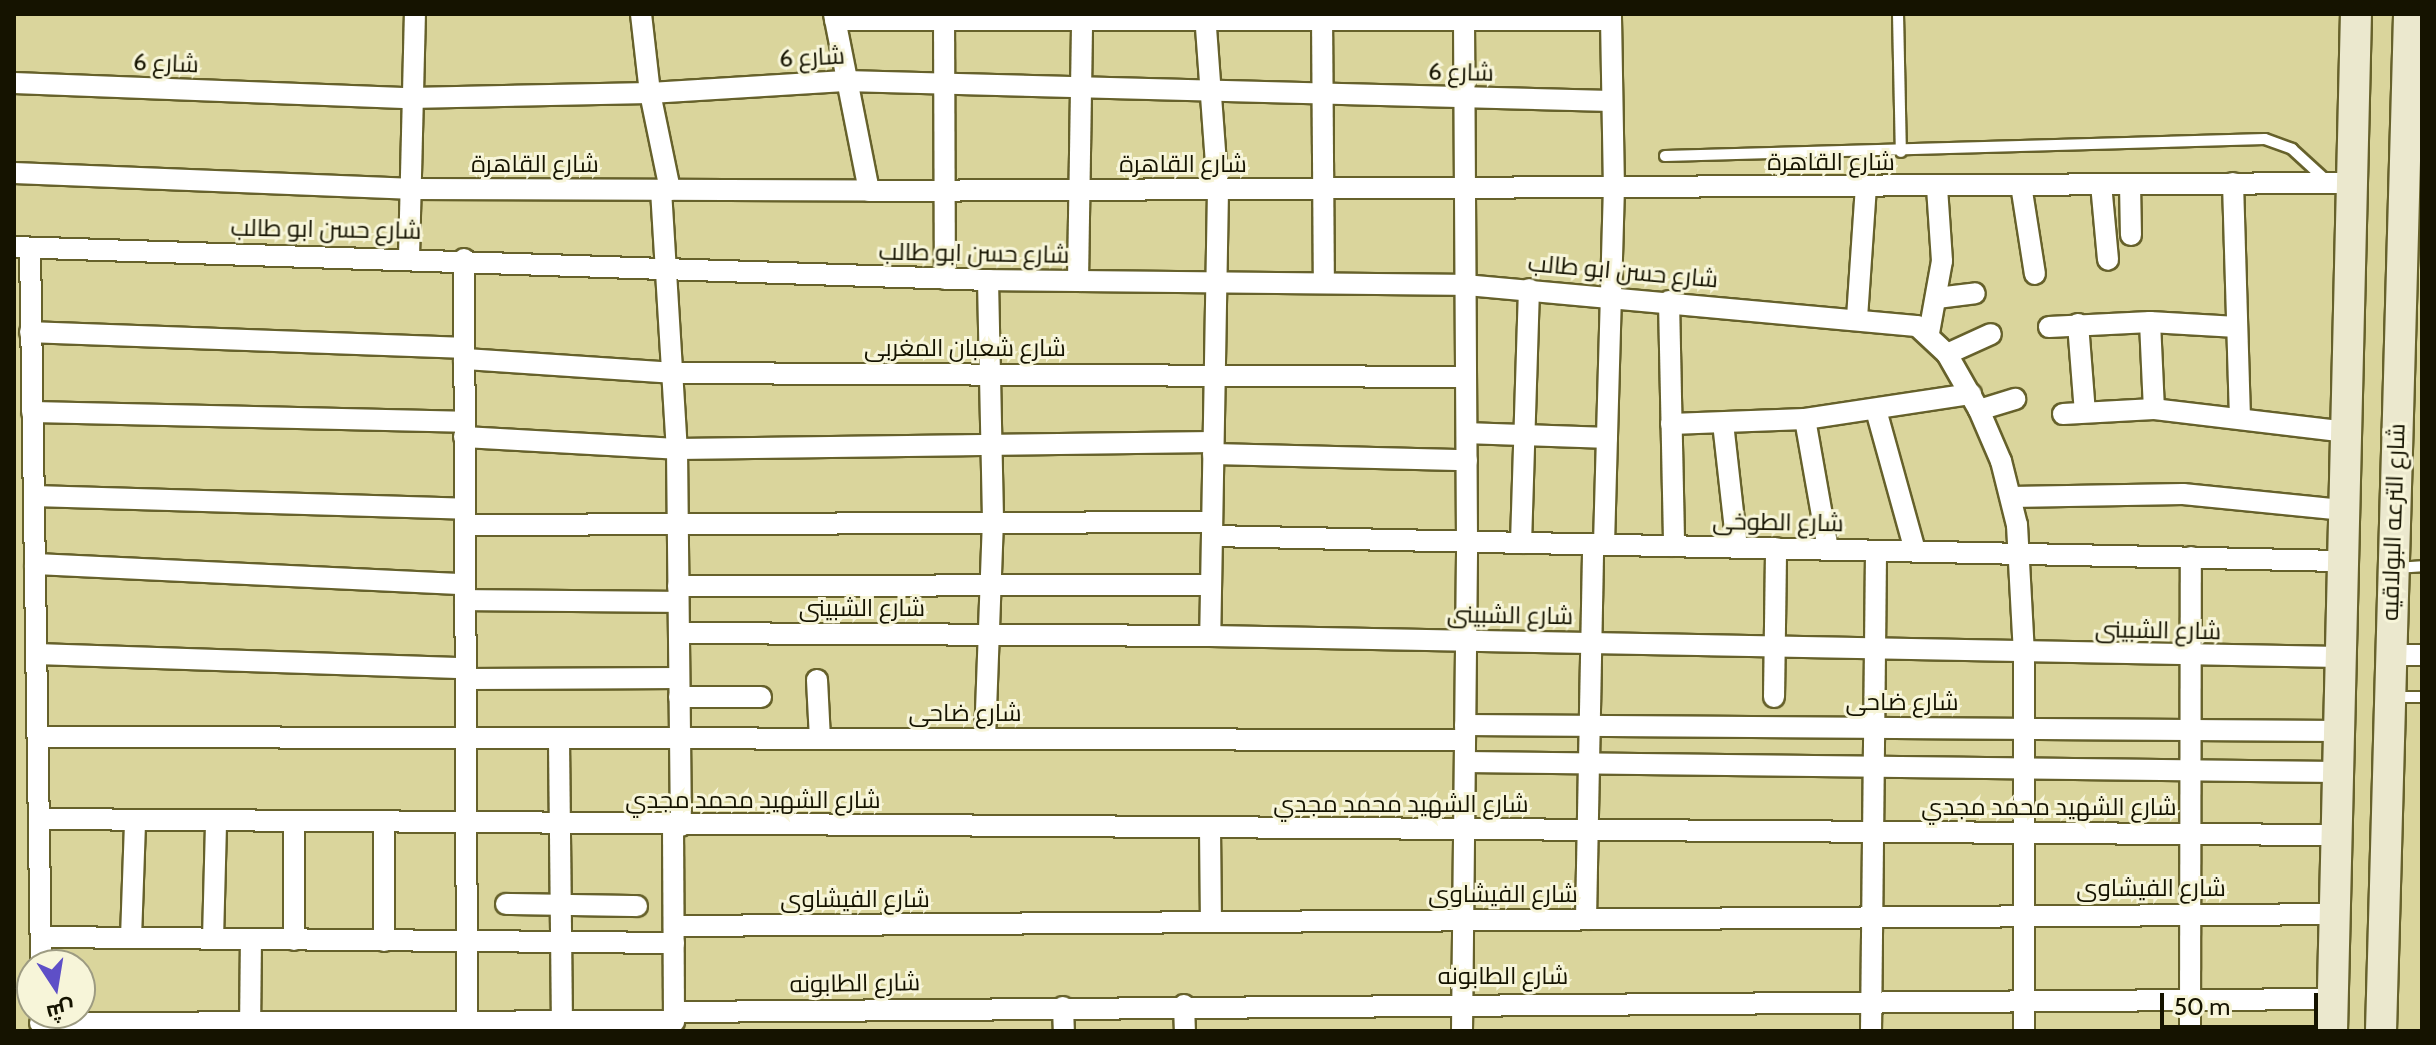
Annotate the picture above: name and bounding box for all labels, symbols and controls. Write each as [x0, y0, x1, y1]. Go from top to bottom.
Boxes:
street label: شارع 6 [779, 41, 845, 73]
street label: شارع 6 [133, 47, 199, 79]
street label: شارع 6 [1428, 57, 1494, 87]
street label: شارع القاهرة [1767, 148, 1895, 176]
street label: شارع القاهرة [471, 150, 599, 178]
street label: شارع القاهرة [1119, 150, 1247, 178]
street label: شارع حسن ابو طالب [230, 213, 422, 245]
street label: شارع حسن ابو طالب [878, 237, 1070, 269]
street label: شارع حسن ابو طالب [1527, 248, 1719, 294]
street label: شارع شعبان المغربى [864, 334, 1066, 362]
street label: شارع الترعه البولاقيه [2375, 423, 2411, 621]
street label: شارع الطوخى [1712, 506, 1844, 538]
street label: شارع الشبينى [799, 594, 925, 622]
street label: شارع الشبينى [1447, 599, 1573, 631]
street label: شارع الشبينى [2095, 614, 2221, 646]
street label: شارع ضاحى [1845, 688, 1959, 716]
street label: شارع ضاحى [908, 699, 1022, 727]
street label: شارع الشهيد محمد مجدي [625, 786, 881, 814]
street label: شارع الشهيد محمد مجدي [1273, 790, 1529, 818]
street label: شارع الشهيد محمد مجدي [1921, 793, 2177, 821]
street label: شارع الفيشاوى [2076, 874, 2226, 902]
street label: شارع الفيشاوى [1428, 880, 1578, 908]
street label: شارع الفيشاوى [780, 885, 930, 913]
north arrow [16, 949, 96, 1029]
street label: شارع الطابونه [1438, 962, 1568, 990]
street label: شارع الطابونه [789, 967, 921, 999]
scale bar [2164, 977, 2322, 1027]
text: 50 m [2174, 992, 2230, 1021]
text: ش [44, 995, 77, 1027]

